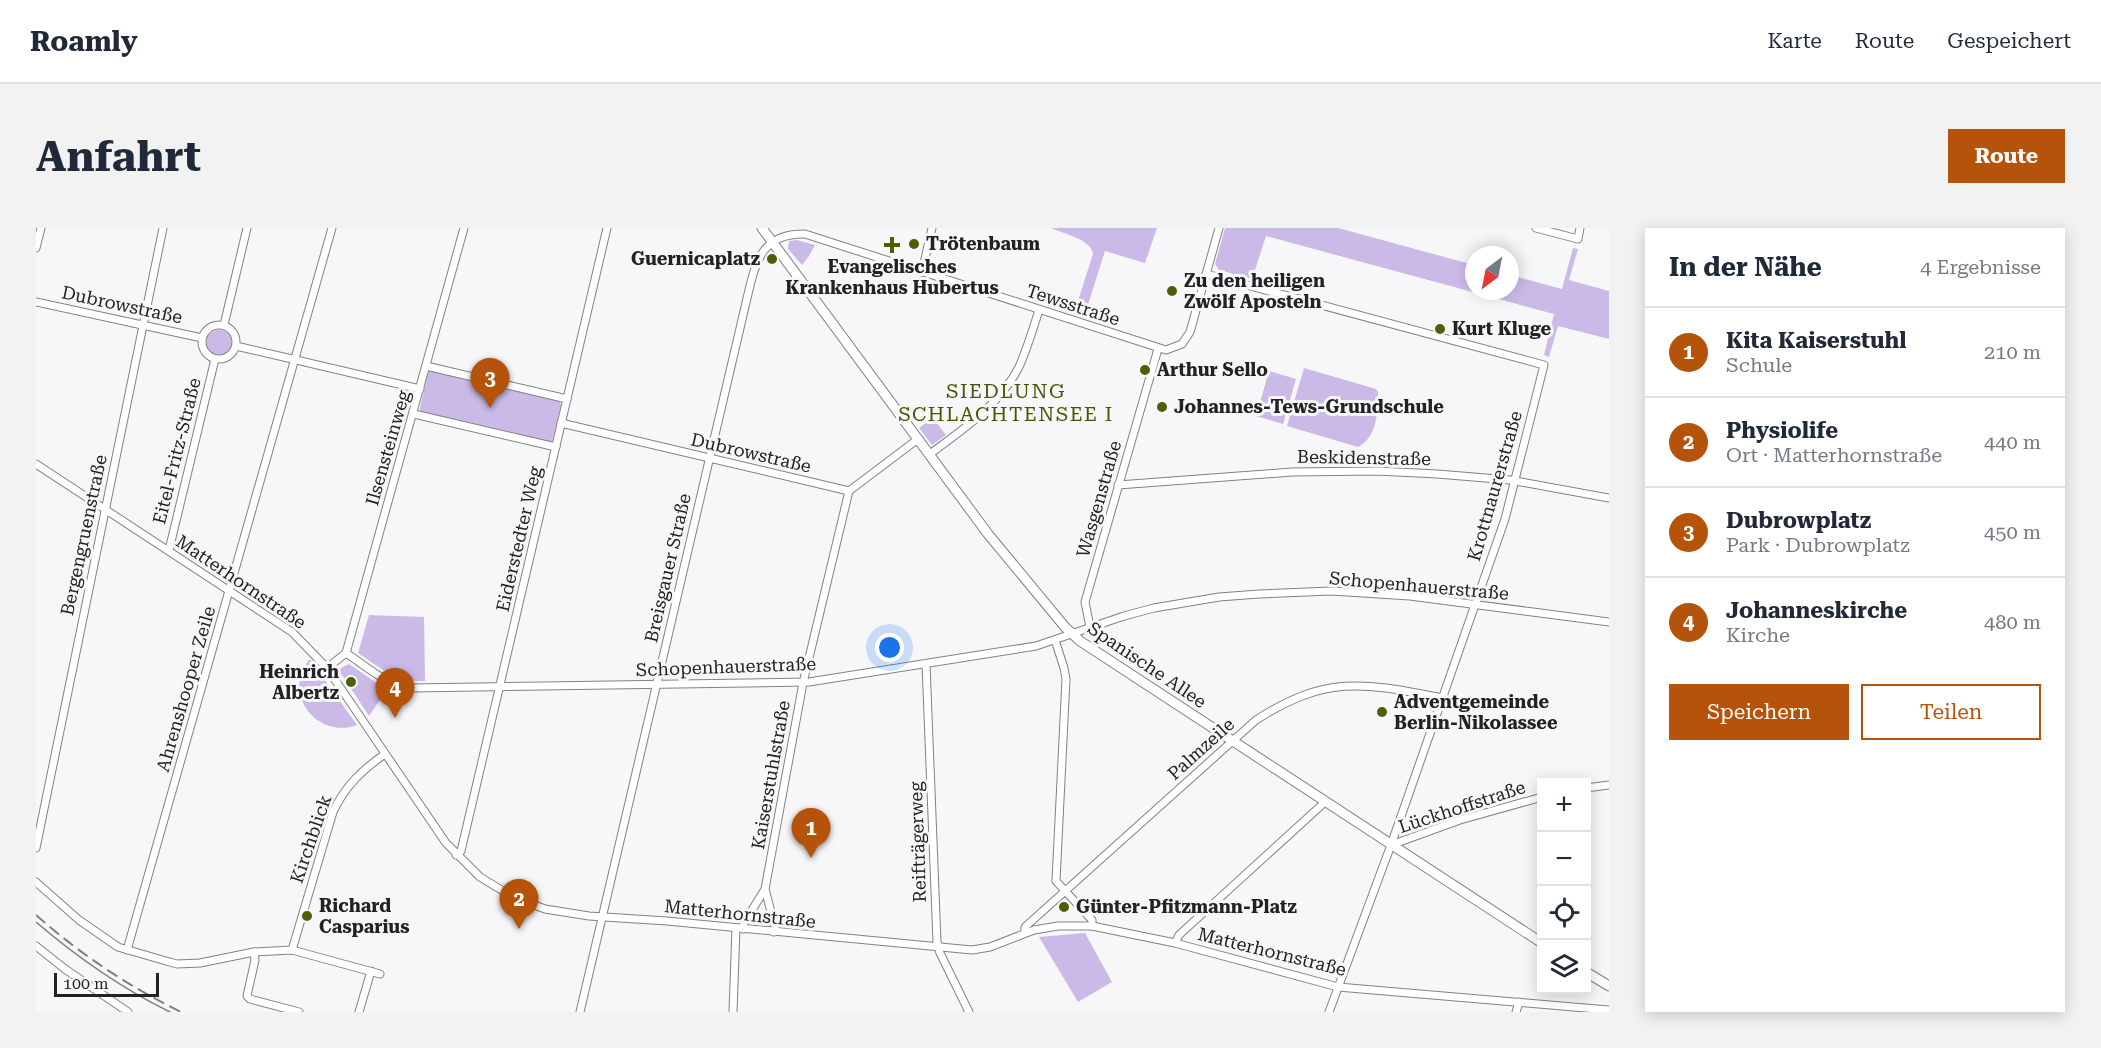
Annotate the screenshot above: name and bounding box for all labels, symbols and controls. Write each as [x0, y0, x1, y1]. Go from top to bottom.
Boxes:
text: Roamly [30, 25, 138, 58]
text: Karte [1767, 29, 1822, 53]
text: Route [1855, 29, 1914, 53]
text: Gespeichert [1947, 29, 2071, 53]
button: Route [1948, 129, 2065, 183]
text: Anfahrt [36, 132, 201, 181]
place label: Trötenbaum [926, 233, 1041, 254]
marker: Evangelisches Krankenhaus Hubertus [883, 236, 901, 254]
marker: Trötenbaum [907, 237, 921, 251]
north arrow [1465, 246, 1519, 300]
place label: Guernicaplatz [631, 248, 760, 269]
marker: Guernicaplatz [765, 252, 779, 266]
text: In der Nähe [1669, 252, 1822, 282]
text: 4 Ergebnisse [1920, 255, 2041, 279]
place label: Evangelisches Krankenhaus Hubertus [785, 256, 999, 298]
place label: Zu den heiligen Zwölf Aposteln [1184, 270, 1325, 312]
street label: Tewsstraße [1024, 280, 1123, 330]
street label: Dubrowstraße [60, 281, 184, 328]
marker: Zu den heiligen Zwölf Aposteln [1165, 284, 1179, 298]
place label: Kurt Kluge [1452, 318, 1551, 339]
marker: Kurt Kluge [1433, 322, 1447, 336]
text: Kita Kaiserstuhl [1726, 328, 1906, 353]
text: 1 [1683, 340, 1694, 364]
text: 210 m [1984, 340, 2041, 364]
text: Schule [1726, 353, 1792, 377]
pin: 3 [470, 358, 510, 408]
place label: Arthur Sello [1157, 359, 1268, 380]
marker: Arthur Sello [1138, 363, 1152, 377]
street label: Eitel-Fritz-Straße [148, 375, 205, 526]
district label: SIEDLUNG SCHLACHTENSEE I [898, 379, 1114, 426]
street label: Ilsensteinweg [361, 387, 414, 508]
place label: Johannes-Tews-Grundschule [1174, 396, 1444, 417]
marker: Johannes-Tews-Grundschule [1155, 400, 1169, 414]
street label: Krottnaurerstraße [1463, 408, 1526, 563]
text: Physiolife [1726, 418, 1838, 443]
street label: Dubrowstraße [689, 428, 813, 477]
text: 2 [1683, 430, 1694, 454]
text: 440 m [1984, 430, 2041, 454]
street label: Wasgenstraße [1072, 438, 1125, 560]
text: Ort · Matterhornstraße [1726, 443, 1942, 467]
street label: Beskidenstraße [1297, 446, 1431, 469]
street label: Bergengruenstraße [56, 452, 111, 617]
street label: Eiderstedter Weg [492, 463, 546, 614]
street label: Breisgauer Straße [640, 491, 695, 644]
text: Dubrowplatz [1726, 508, 1871, 533]
text: 3 [1683, 520, 1694, 544]
text: 450 m [1984, 520, 2041, 544]
street label: Matterhornstraße [172, 530, 310, 633]
text: Park · Dubrowplatz [1726, 533, 1910, 557]
street label: Schopenhauerstraße [1328, 567, 1510, 604]
text: Johanneskirche [1726, 598, 1907, 623]
street label: Ahrenshooper Zeile [152, 603, 219, 774]
text: 4 [1683, 610, 1694, 634]
text: 480 m [1984, 610, 2041, 634]
street label: Spanische Allee [1084, 617, 1211, 712]
text: Kirche [1726, 623, 1790, 647]
your location [875, 633, 904, 662]
street label: Schopenhauerstraße [635, 653, 817, 680]
place label: Heinrich Albertz [259, 661, 339, 703]
pin: 4 [376, 668, 414, 718]
marker: Heinrich Albertz [344, 675, 358, 689]
button: Speichern [1669, 684, 1849, 740]
button: Teilen [1861, 684, 2041, 740]
place label: Adventgemeinde Berlin-Nikolassee [1394, 691, 1558, 733]
street label: Kaiserstuhlstraße [747, 699, 794, 851]
marker: Adventgemeinde Berlin-Nikolassee [1375, 705, 1389, 719]
street label: Palmzeile [1163, 713, 1238, 784]
street label: Lückhoffstraße [1396, 776, 1528, 837]
map controls [1537, 778, 1591, 994]
button: + [1537, 778, 1591, 832]
street label: Reifträgerweg [905, 780, 930, 903]
street label: Kirchblick [286, 792, 335, 886]
pin: 1 [792, 808, 830, 858]
button: − [1537, 832, 1591, 886]
pin: 2 [500, 880, 538, 929]
button: locate [1537, 886, 1591, 940]
place label: Richard Casparius [319, 895, 410, 937]
street label: Matterhornstraße [663, 895, 817, 932]
place label: Günter-Pfitzmann-Platz [1076, 896, 1297, 917]
marker: Günter-Pfitzmann-Platz [1057, 900, 1071, 914]
marker: Richard Casparius [300, 909, 314, 923]
street label: Matterhornstraße [1196, 923, 1349, 980]
button: layers [1537, 940, 1591, 994]
scale bar [54, 970, 159, 998]
text: 100 m [63, 974, 109, 993]

